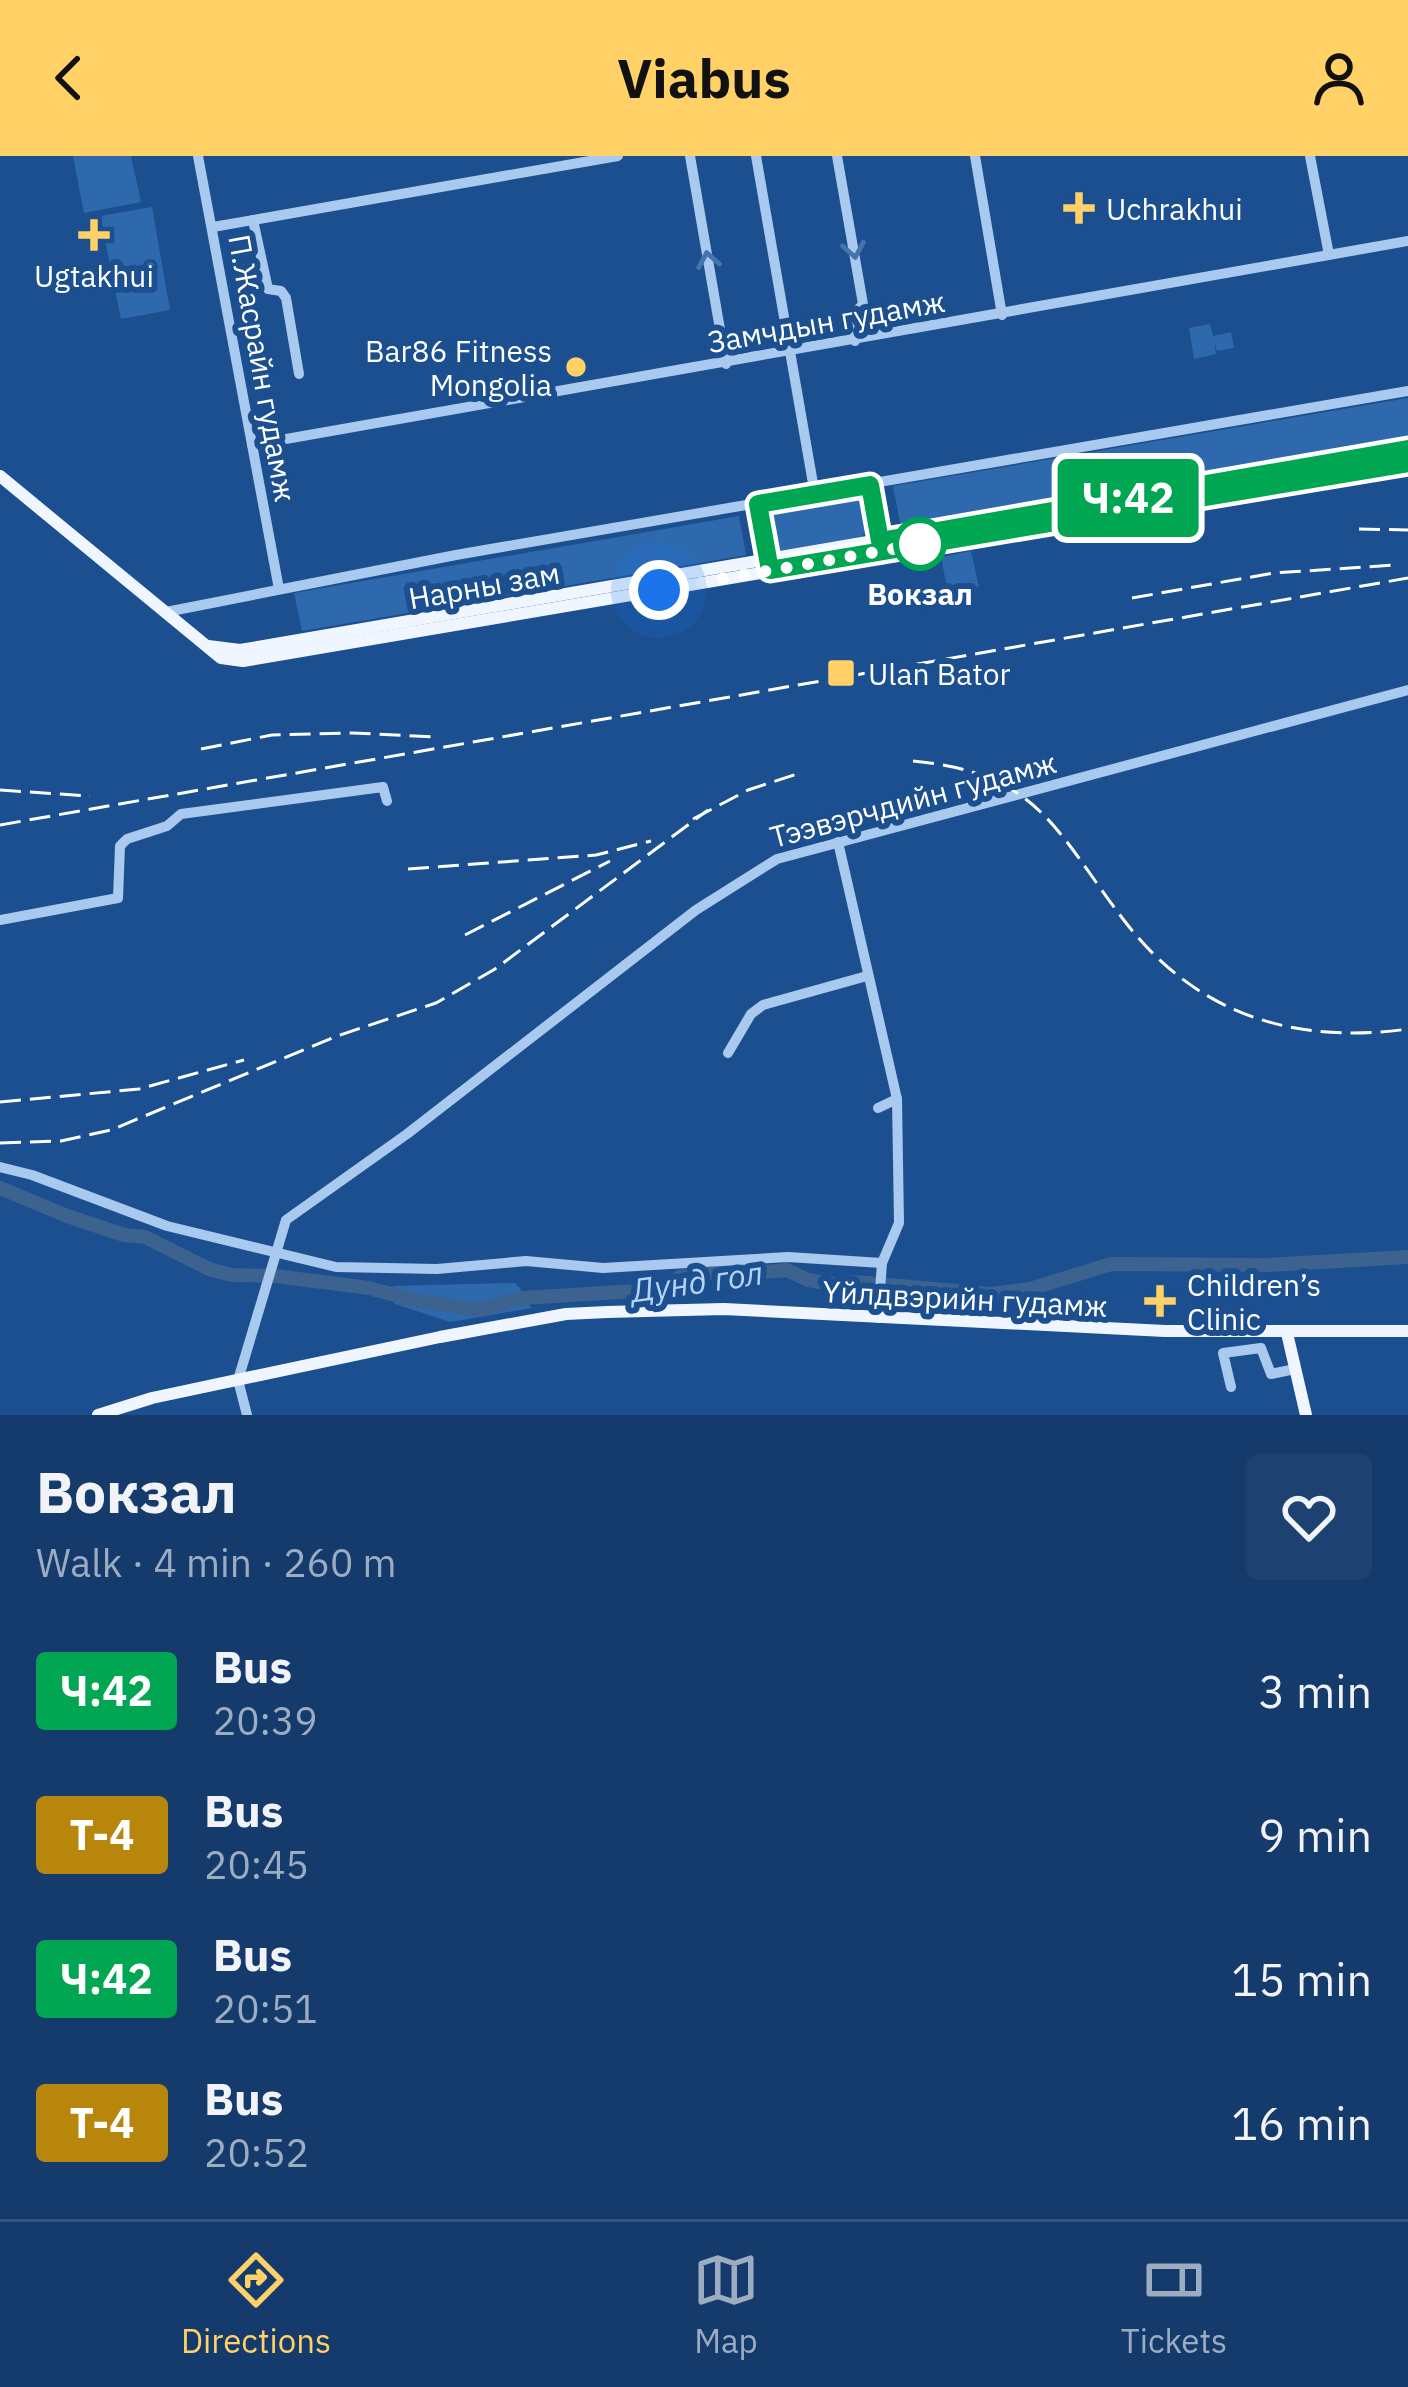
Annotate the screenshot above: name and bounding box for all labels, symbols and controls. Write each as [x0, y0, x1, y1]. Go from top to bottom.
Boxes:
text: Viabus [617, 43, 791, 113]
icon: back [36, 45, 102, 111]
icon: person [1306, 45, 1372, 111]
place label: Uchrakhui [1106, 189, 1243, 228]
marker: Uchrakhui [1063, 192, 1095, 224]
marker: Ugtakhui [78, 219, 110, 251]
street label: П.Жасрайн гудамж [220, 231, 306, 505]
one-way arrow [840, 240, 865, 260]
one-way arrow [696, 250, 722, 270]
place label: Ugtakhui [34, 256, 154, 295]
street label: Замчдын гудамж [704, 281, 948, 361]
place label: Bar86 Fitness Mongolia [365, 331, 552, 404]
marker: Bar86 Fitness Mongolia [563, 354, 589, 380]
line badge: Ч:42 [1044, 459, 1212, 537]
text: Ч:42 [1082, 470, 1174, 525]
marker: Вокзал [895, 519, 945, 569]
street label: Нарны зам [405, 553, 563, 617]
your location [629, 560, 689, 620]
place label: Вокзал [867, 574, 973, 613]
place label: Ulan Bator [868, 654, 1010, 693]
marker: Ulan Bator [825, 657, 857, 689]
street label: Тээвэрчдийн гудамж [766, 742, 1060, 856]
water label: Дунд гол [625, 1250, 766, 1312]
place label: Children’s Clinic [1187, 1265, 1321, 1338]
street label: Yйлдвэрийн гудамж [822, 1271, 1108, 1325]
marker: Children’s Clinic [1144, 1285, 1176, 1317]
button: heart [1246, 1454, 1372, 1580]
text: Вокзал [36, 1455, 237, 1529]
text: Walk · 4 min · 260 m [36, 1537, 397, 1588]
text: Bus [213, 1637, 292, 1695]
text: 3 min [1258, 1662, 1372, 1720]
text: Ч:42 [60, 1663, 153, 1718]
text: 20:39 [213, 1695, 318, 1746]
text: Bus [204, 1781, 284, 1839]
text: 9 min [1258, 1806, 1372, 1864]
text: Т-4 [70, 1807, 134, 1862]
text: 20:45 [204, 1839, 309, 1890]
text: Bus [213, 1925, 292, 1983]
text: 15 min [1231, 1950, 1372, 2008]
text: Ч:42 [60, 1951, 153, 2006]
text: 20:51 [213, 1983, 318, 2034]
text: Bus [204, 2069, 284, 2127]
text: 16 min [1231, 2094, 1372, 2152]
text: Т-4 [70, 2095, 134, 2150]
text: 20:52 [204, 2127, 309, 2178]
tab: Directions [181, 2247, 331, 2362]
tab: Map [693, 2247, 759, 2362]
tab: Tickets [1121, 2247, 1227, 2362]

